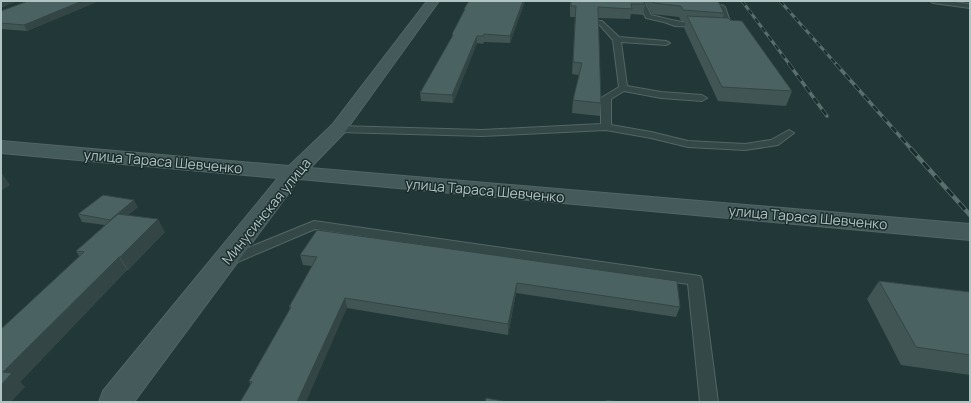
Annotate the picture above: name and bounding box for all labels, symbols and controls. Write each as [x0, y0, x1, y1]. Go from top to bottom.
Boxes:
street label: улица Тараса Шевченко [83, 145, 243, 177]
street label: Минусинская улица [217, 154, 315, 268]
street label: улица Тараса Шевченко [405, 174, 565, 206]
street label: улица Тараса Шевченко [728, 201, 888, 233]

